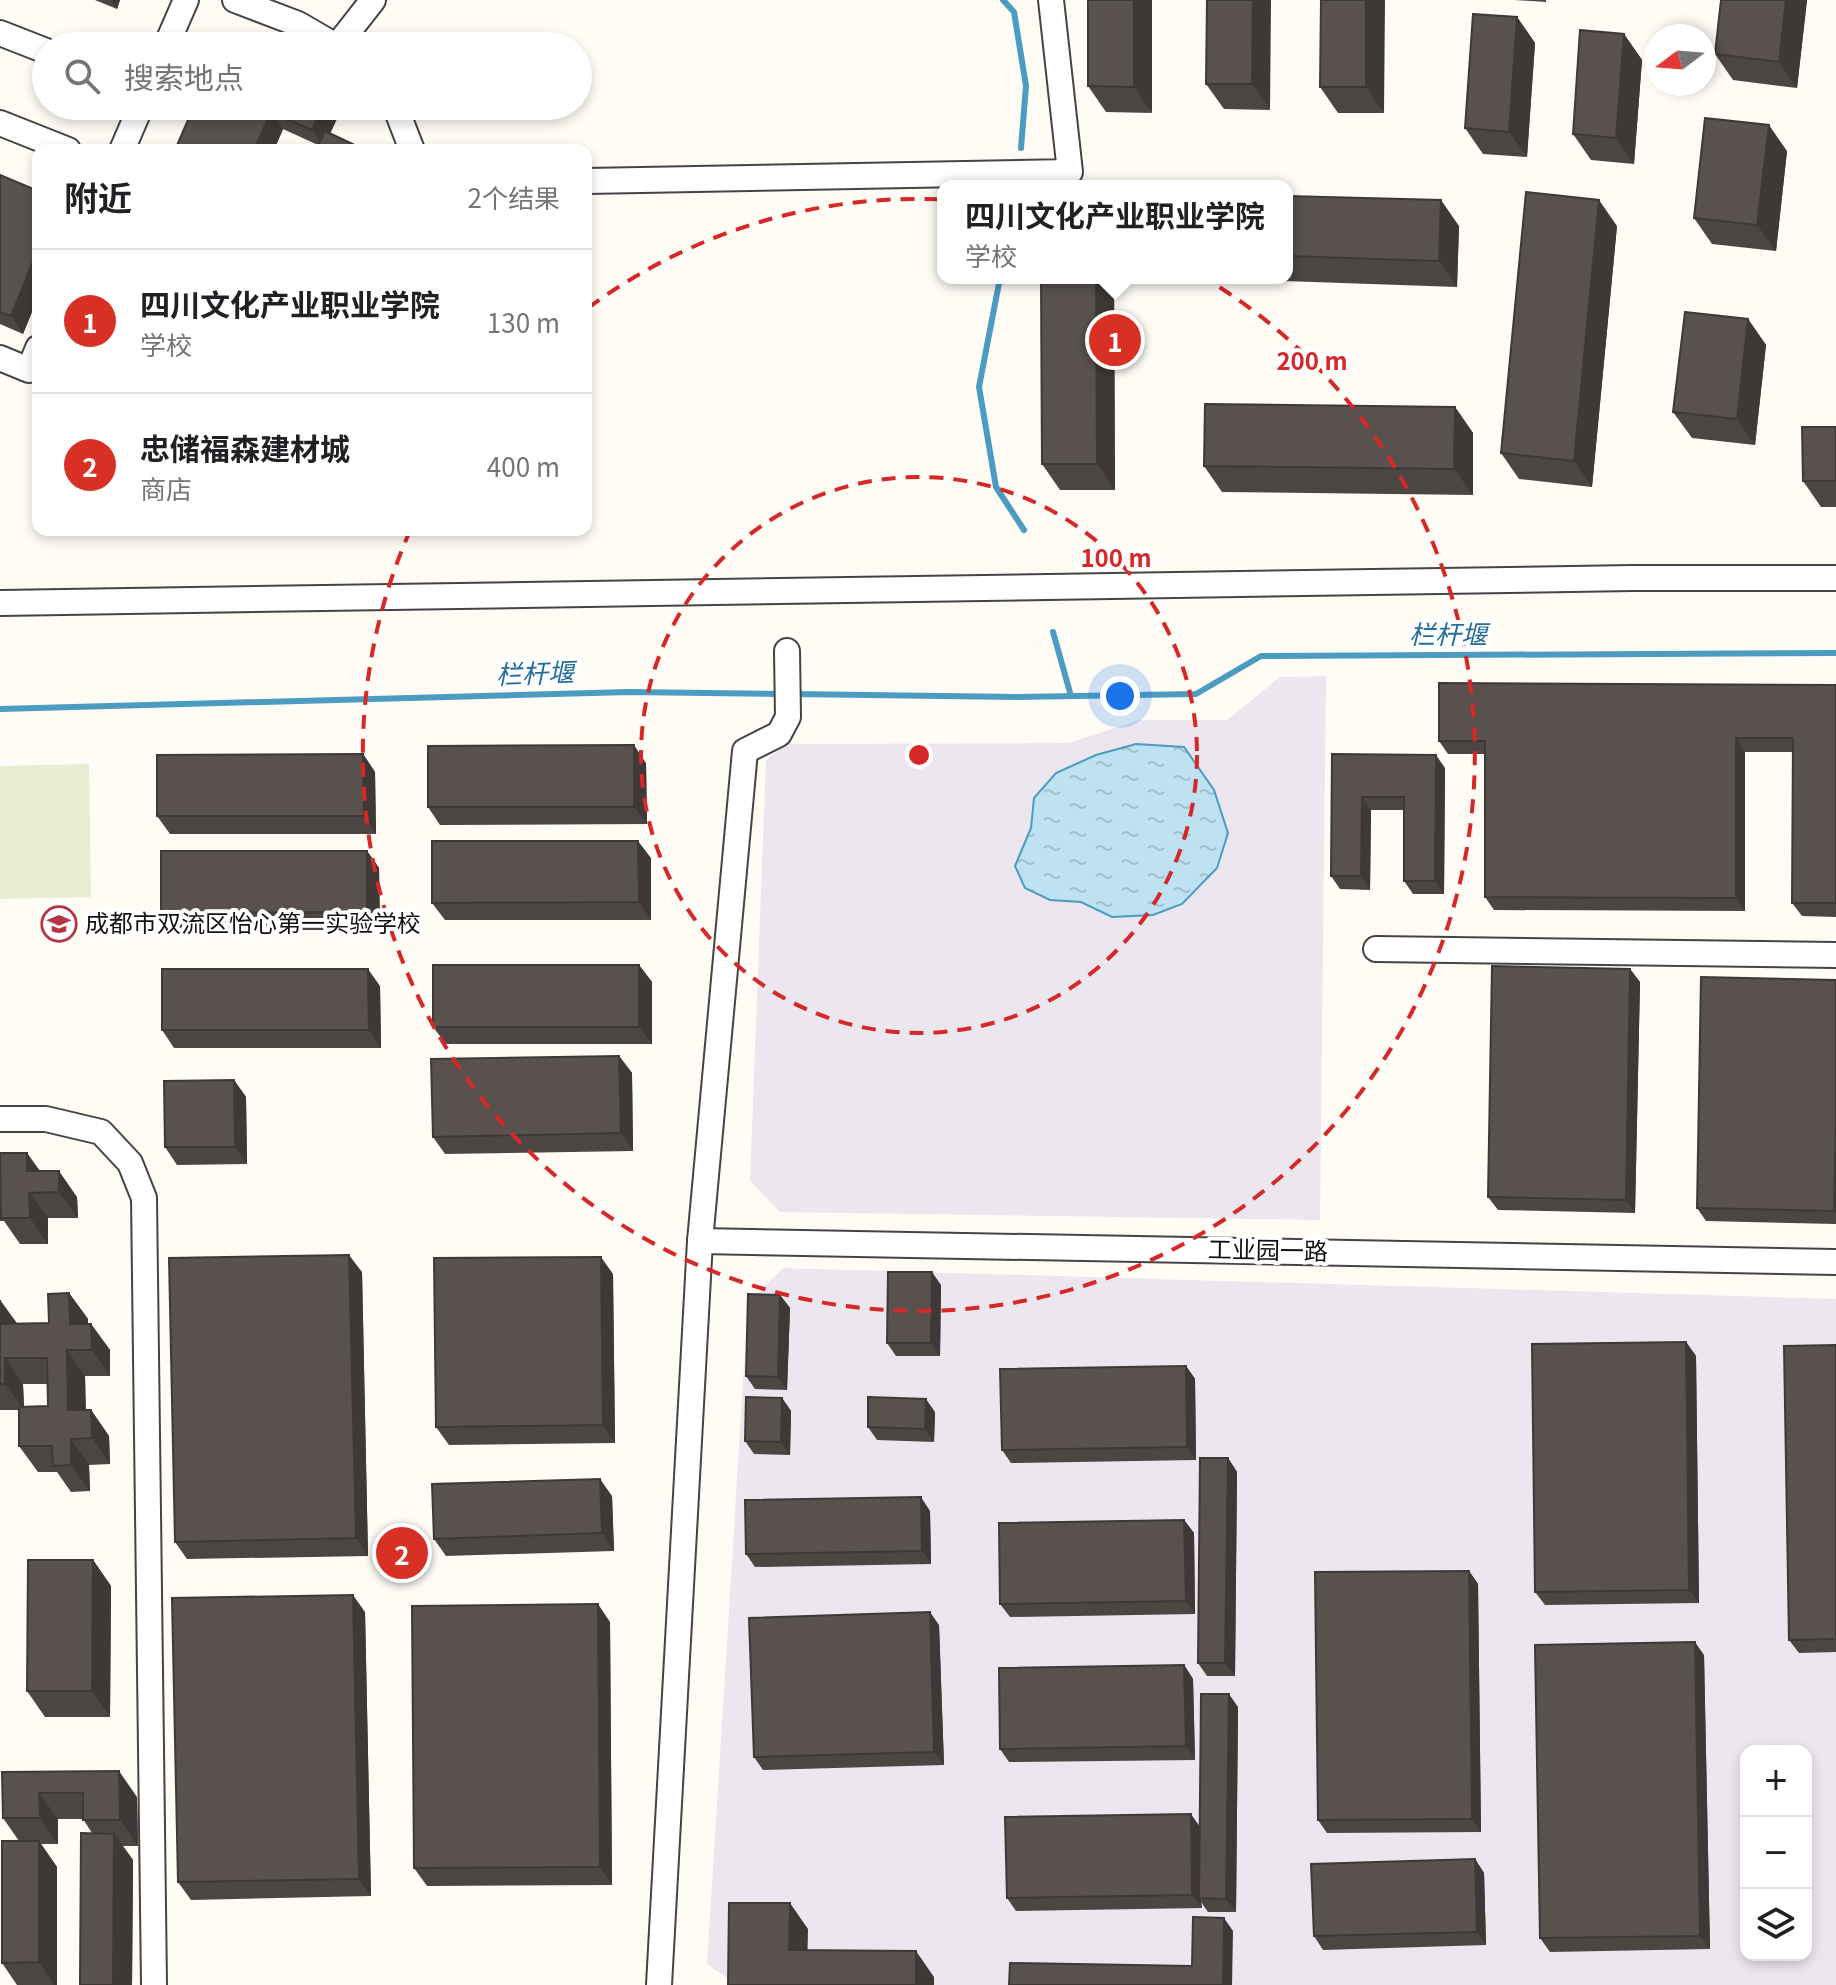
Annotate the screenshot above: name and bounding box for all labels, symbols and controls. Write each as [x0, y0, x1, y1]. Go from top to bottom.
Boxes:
north arrow [1644, 24, 1716, 96]
search box [32, 32, 592, 120]
icon: search [60, 54, 104, 98]
text: 搜索地点 [124, 54, 244, 98]
text: 附近 [64, 172, 132, 221]
text: 2个结果 [468, 178, 560, 215]
popup [937, 180, 1293, 284]
text: 四川文化产业职业学院 [965, 192, 1265, 236]
text: 学校 [965, 236, 1017, 273]
text: 四川文化产业职业学院 [140, 281, 440, 325]
text: 1 [82, 303, 98, 340]
text: 130 m [487, 303, 560, 340]
pin: 1 [1089, 310, 1141, 370]
text: 学校 [140, 325, 192, 362]
text: 200 m [1276, 342, 1348, 377]
text: 忠储福森建材城 [140, 425, 350, 469]
text: 2 [82, 447, 98, 484]
text: 400 m [487, 447, 560, 484]
text: 商店 [140, 469, 192, 506]
text: 100 m [1080, 539, 1152, 574]
water label: 栏杆堰 [1409, 614, 1491, 651]
water label: 栏杆堰 [495, 652, 579, 691]
your location [1100, 676, 1140, 716]
centre of rings [905, 741, 933, 769]
place label: 成都市双流区怡心第一实验学校 [85, 904, 421, 939]
school or university icon: 成都市双流区怡心第一实验学校 [40, 905, 78, 943]
street label: 工业园一路 [1208, 1230, 1328, 1267]
pin: 2 [376, 1523, 428, 1583]
map controls [1740, 1745, 1812, 1961]
button: + [1740, 1745, 1812, 1817]
button: − [1740, 1817, 1812, 1889]
button: layers [1740, 1889, 1812, 1961]

